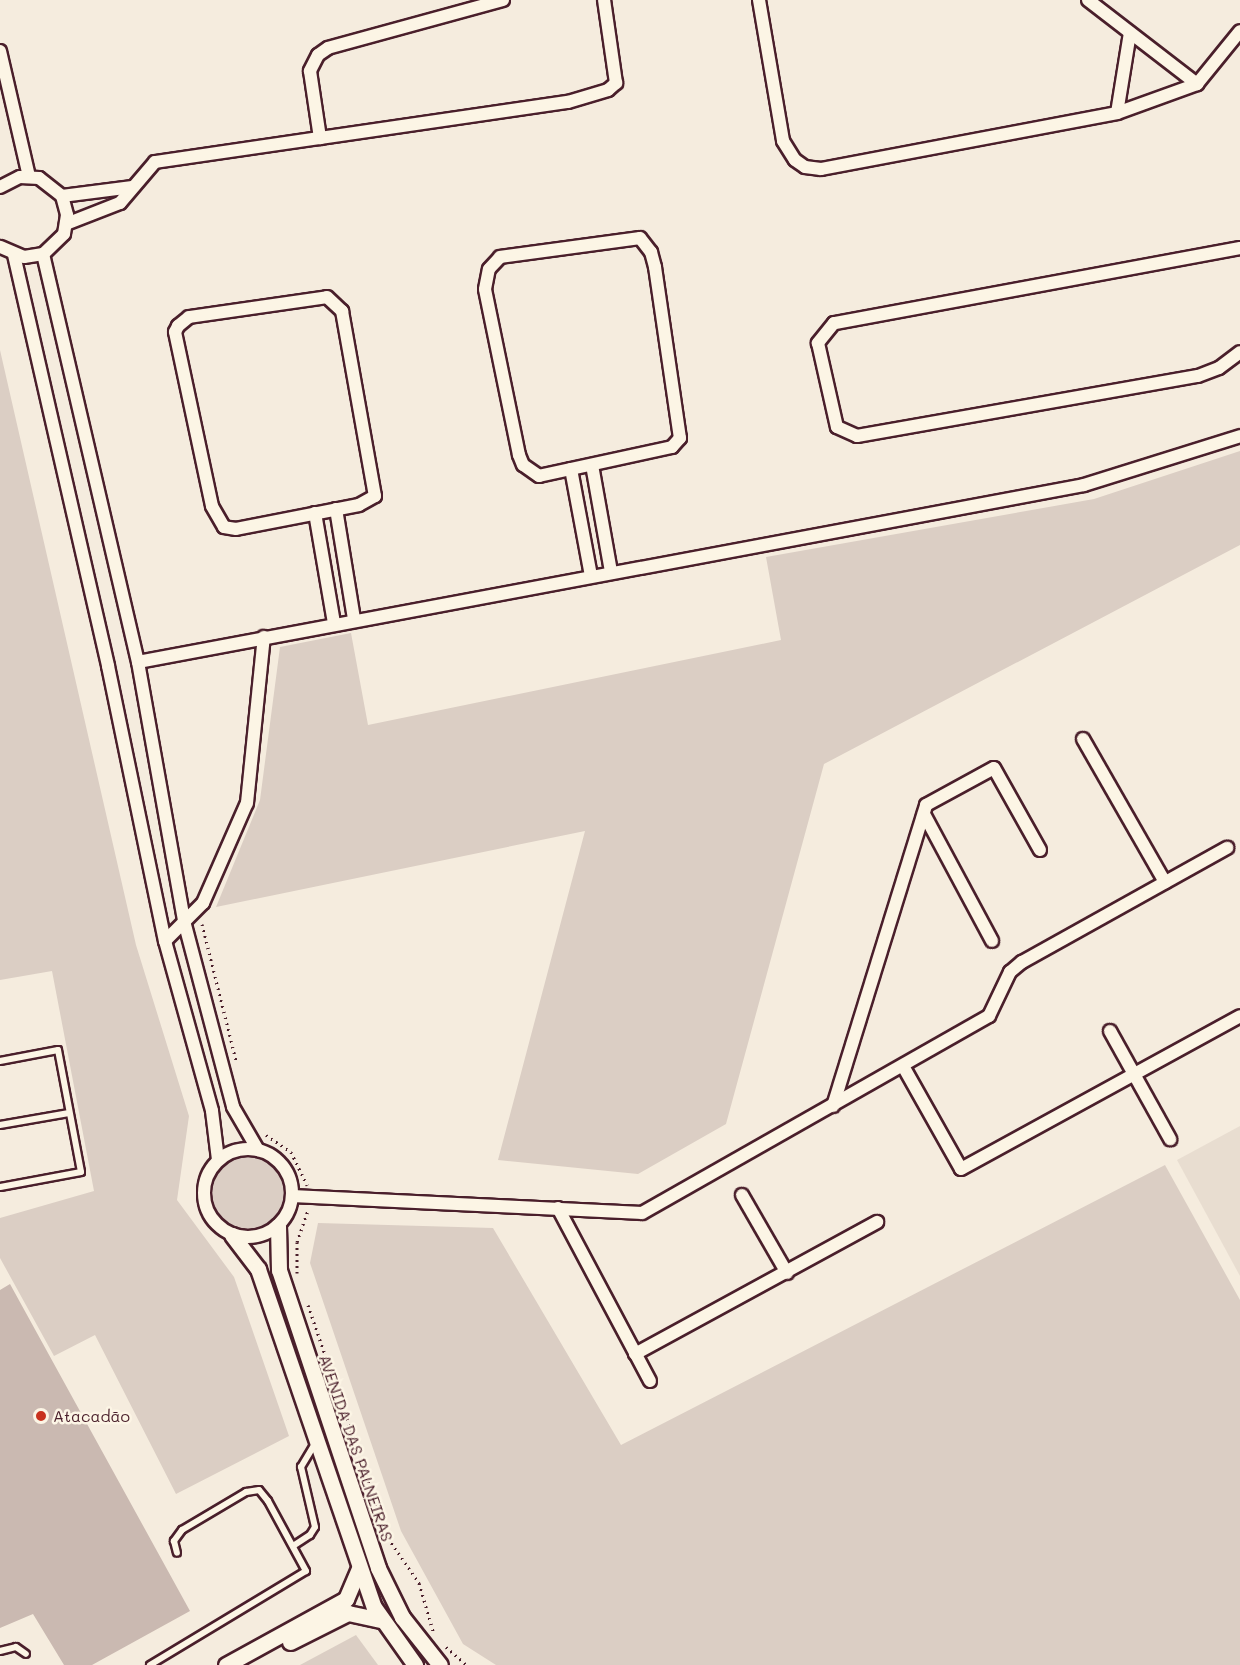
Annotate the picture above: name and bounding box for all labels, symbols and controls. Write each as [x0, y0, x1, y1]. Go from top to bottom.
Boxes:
street label: AVENIDA DAS PALNEIRAS [315, 1352, 397, 1544]
place label: Atacadão [53, 1406, 130, 1426]
marker: Atacadão [34, 1409, 48, 1423]

